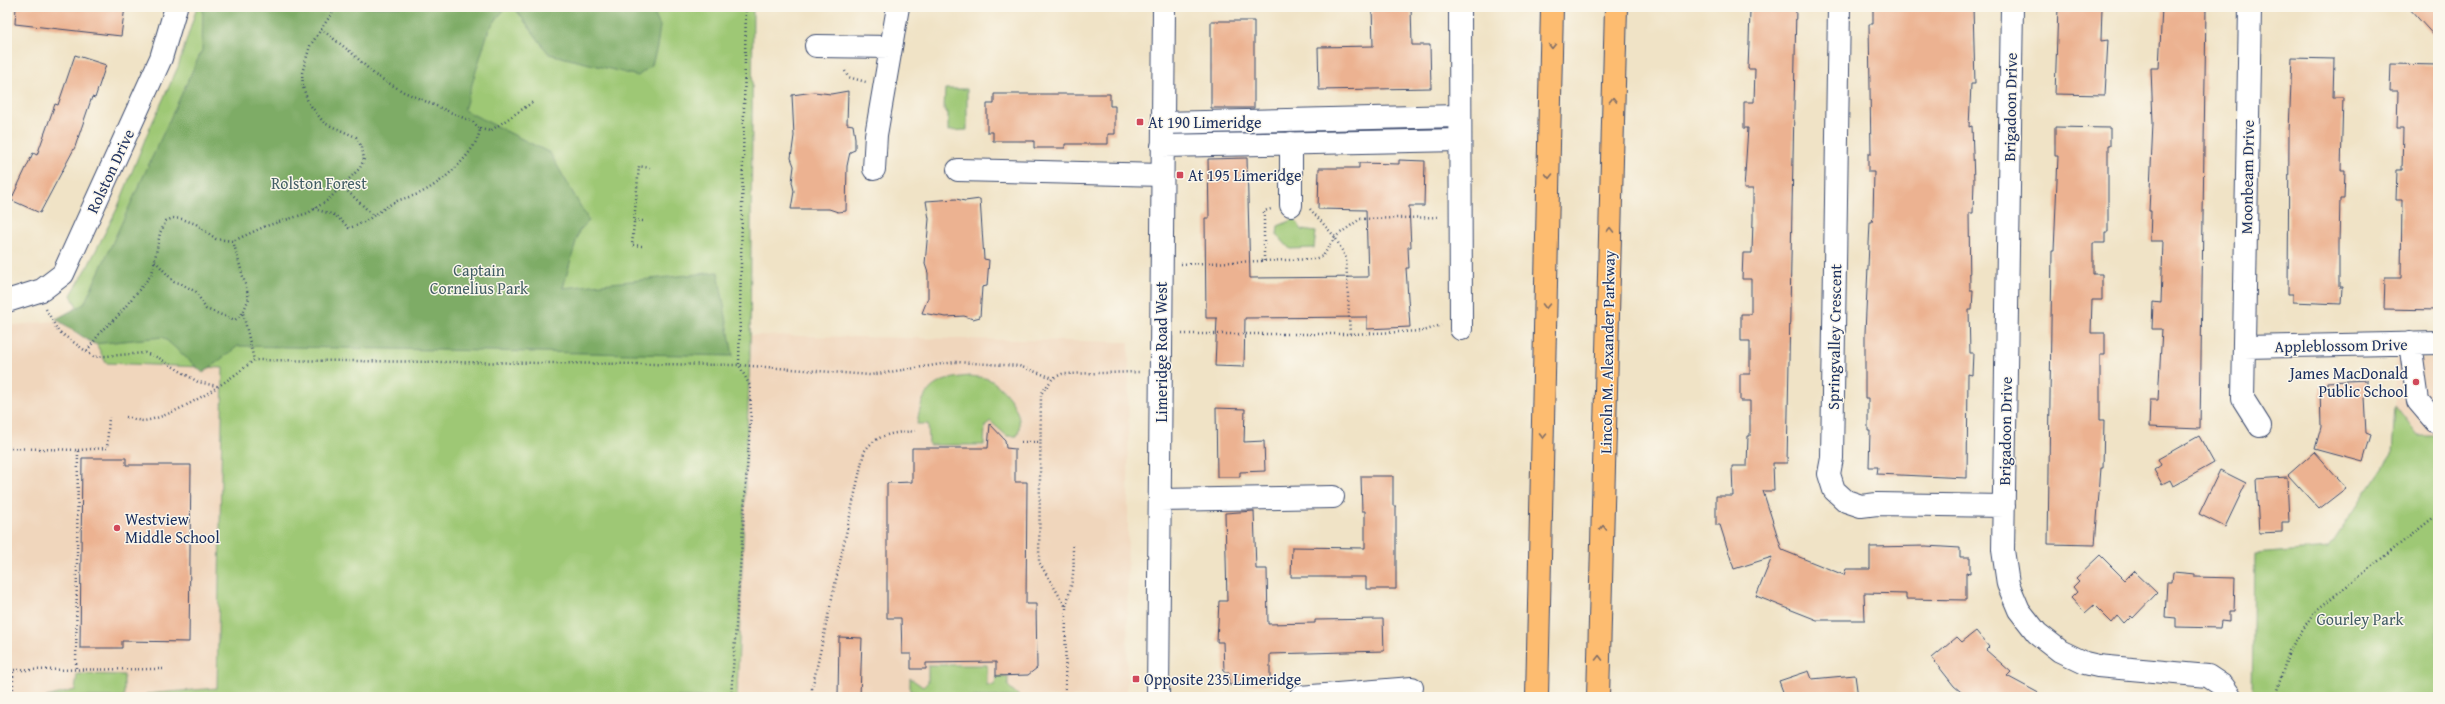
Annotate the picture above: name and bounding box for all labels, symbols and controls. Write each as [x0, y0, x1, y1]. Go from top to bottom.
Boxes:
one-way arrow [1547, 43, 1556, 49]
street label: Brigadoon Drive [1997, 52, 2023, 162]
one-way arrow [1609, 97, 1617, 103]
place label: At 190 Limeridge [1148, 110, 1261, 134]
marker: At 190 Limeridge [1135, 117, 1145, 127]
street label: Moonbeam Drive [2234, 120, 2260, 234]
street label: Rolston Drive [80, 125, 140, 217]
place label: At 195 Limeridge [1188, 163, 1301, 187]
marker: At 195 Limeridge [1175, 170, 1185, 180]
park label: Rolston Forest [271, 171, 367, 195]
one-way arrow [1545, 173, 1553, 179]
one-way arrow [1606, 227, 1614, 233]
street label: Lincoln M. Alexander Parkway [1593, 250, 1621, 454]
park label: Captain Cornelius Park [430, 258, 529, 300]
street label: Springvalley Crescent [1821, 264, 1847, 410]
street label: Limeridge Road West [1149, 281, 1173, 422]
one-way arrow [1542, 303, 1550, 309]
street label: Appleblossom Drive [2274, 332, 2408, 358]
place label: James MacDonald Public School [2288, 361, 2409, 403]
street label: Brigadoon Drive [1992, 376, 2018, 486]
marker: James MacDonald Public School [2411, 377, 2421, 387]
one-way arrow [1539, 433, 1547, 439]
place label: Westview Middle School [125, 507, 220, 549]
marker: Westview Middle School [112, 523, 122, 533]
one-way arrow [1598, 525, 1607, 531]
park label: Gourley Park [2316, 607, 2404, 631]
one-way arrow [1595, 655, 1603, 661]
place label: Opposite 235 Limeridge [1144, 667, 1301, 691]
marker: Opposite 235 Limeridge [1131, 674, 1141, 684]

